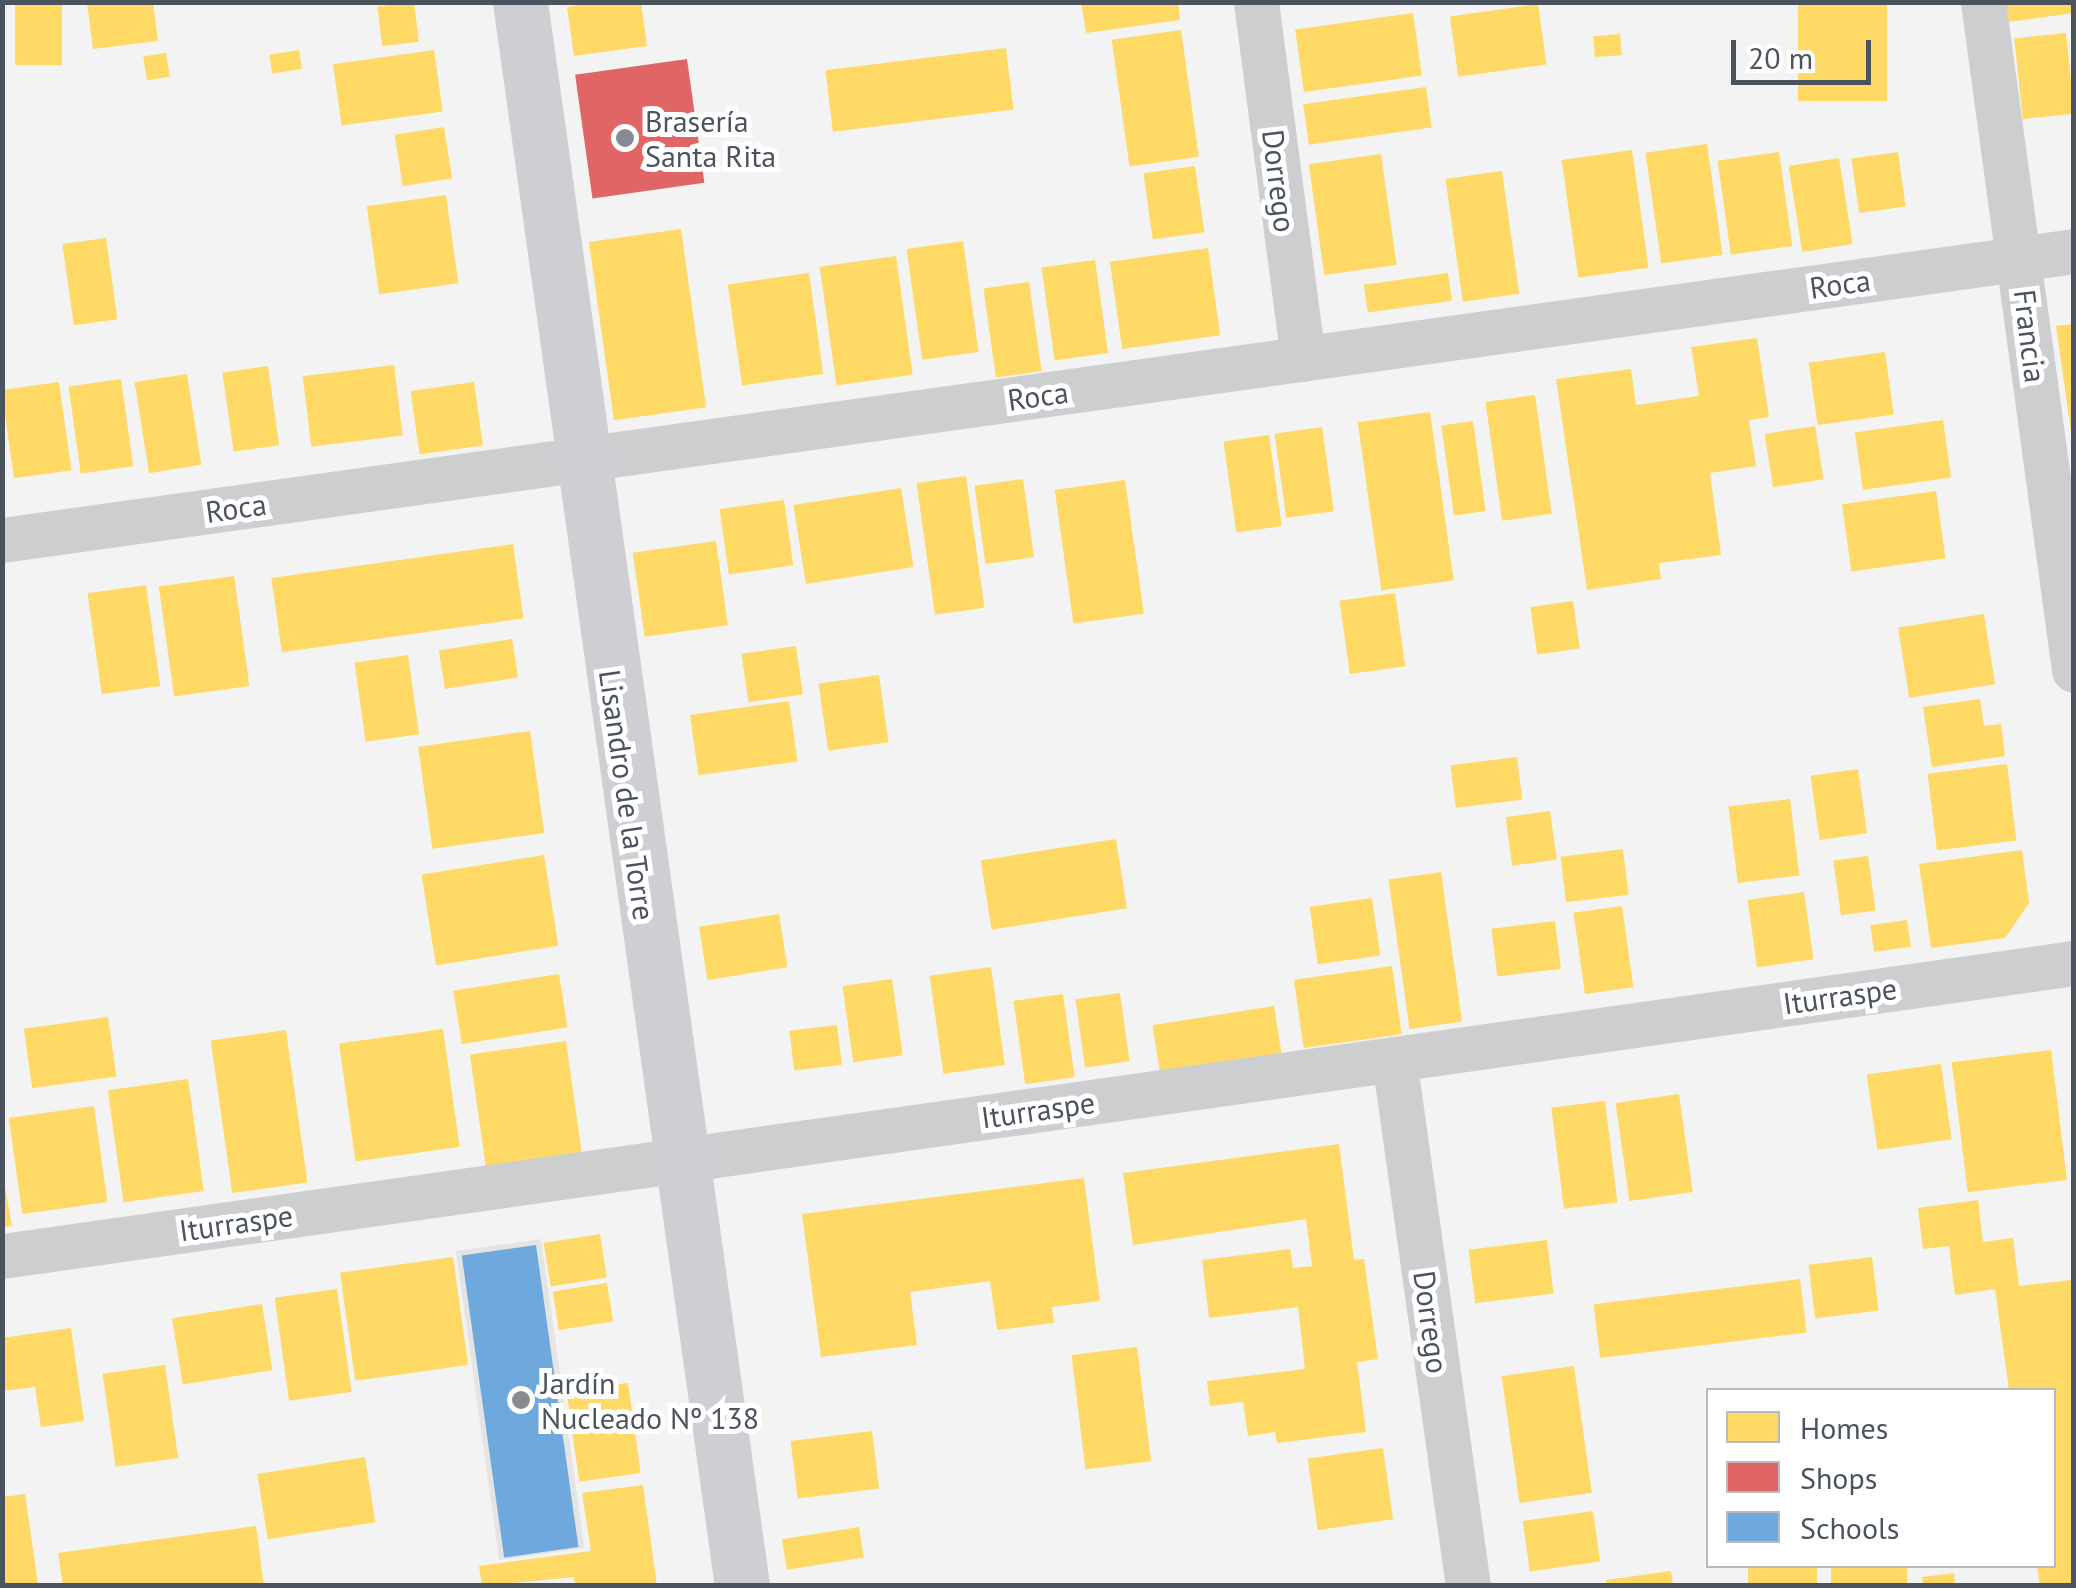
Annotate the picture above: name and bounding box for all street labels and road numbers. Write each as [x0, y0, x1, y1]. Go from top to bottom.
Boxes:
street label: Dorrego [1255, 128, 1303, 234]
street label: Roca [1807, 262, 1873, 306]
street label: Francia [2006, 287, 2054, 385]
street label: Roca [1005, 374, 1071, 418]
street label: Roca [203, 486, 269, 530]
street label: Lisandro de la Torre [592, 667, 662, 923]
street label: Iturraspe [1781, 970, 1899, 1022]
street label: Iturraspe [979, 1084, 1097, 1136]
street label: Iturraspe [177, 1197, 295, 1249]
street label: Dorrego [1406, 1268, 1456, 1376]

